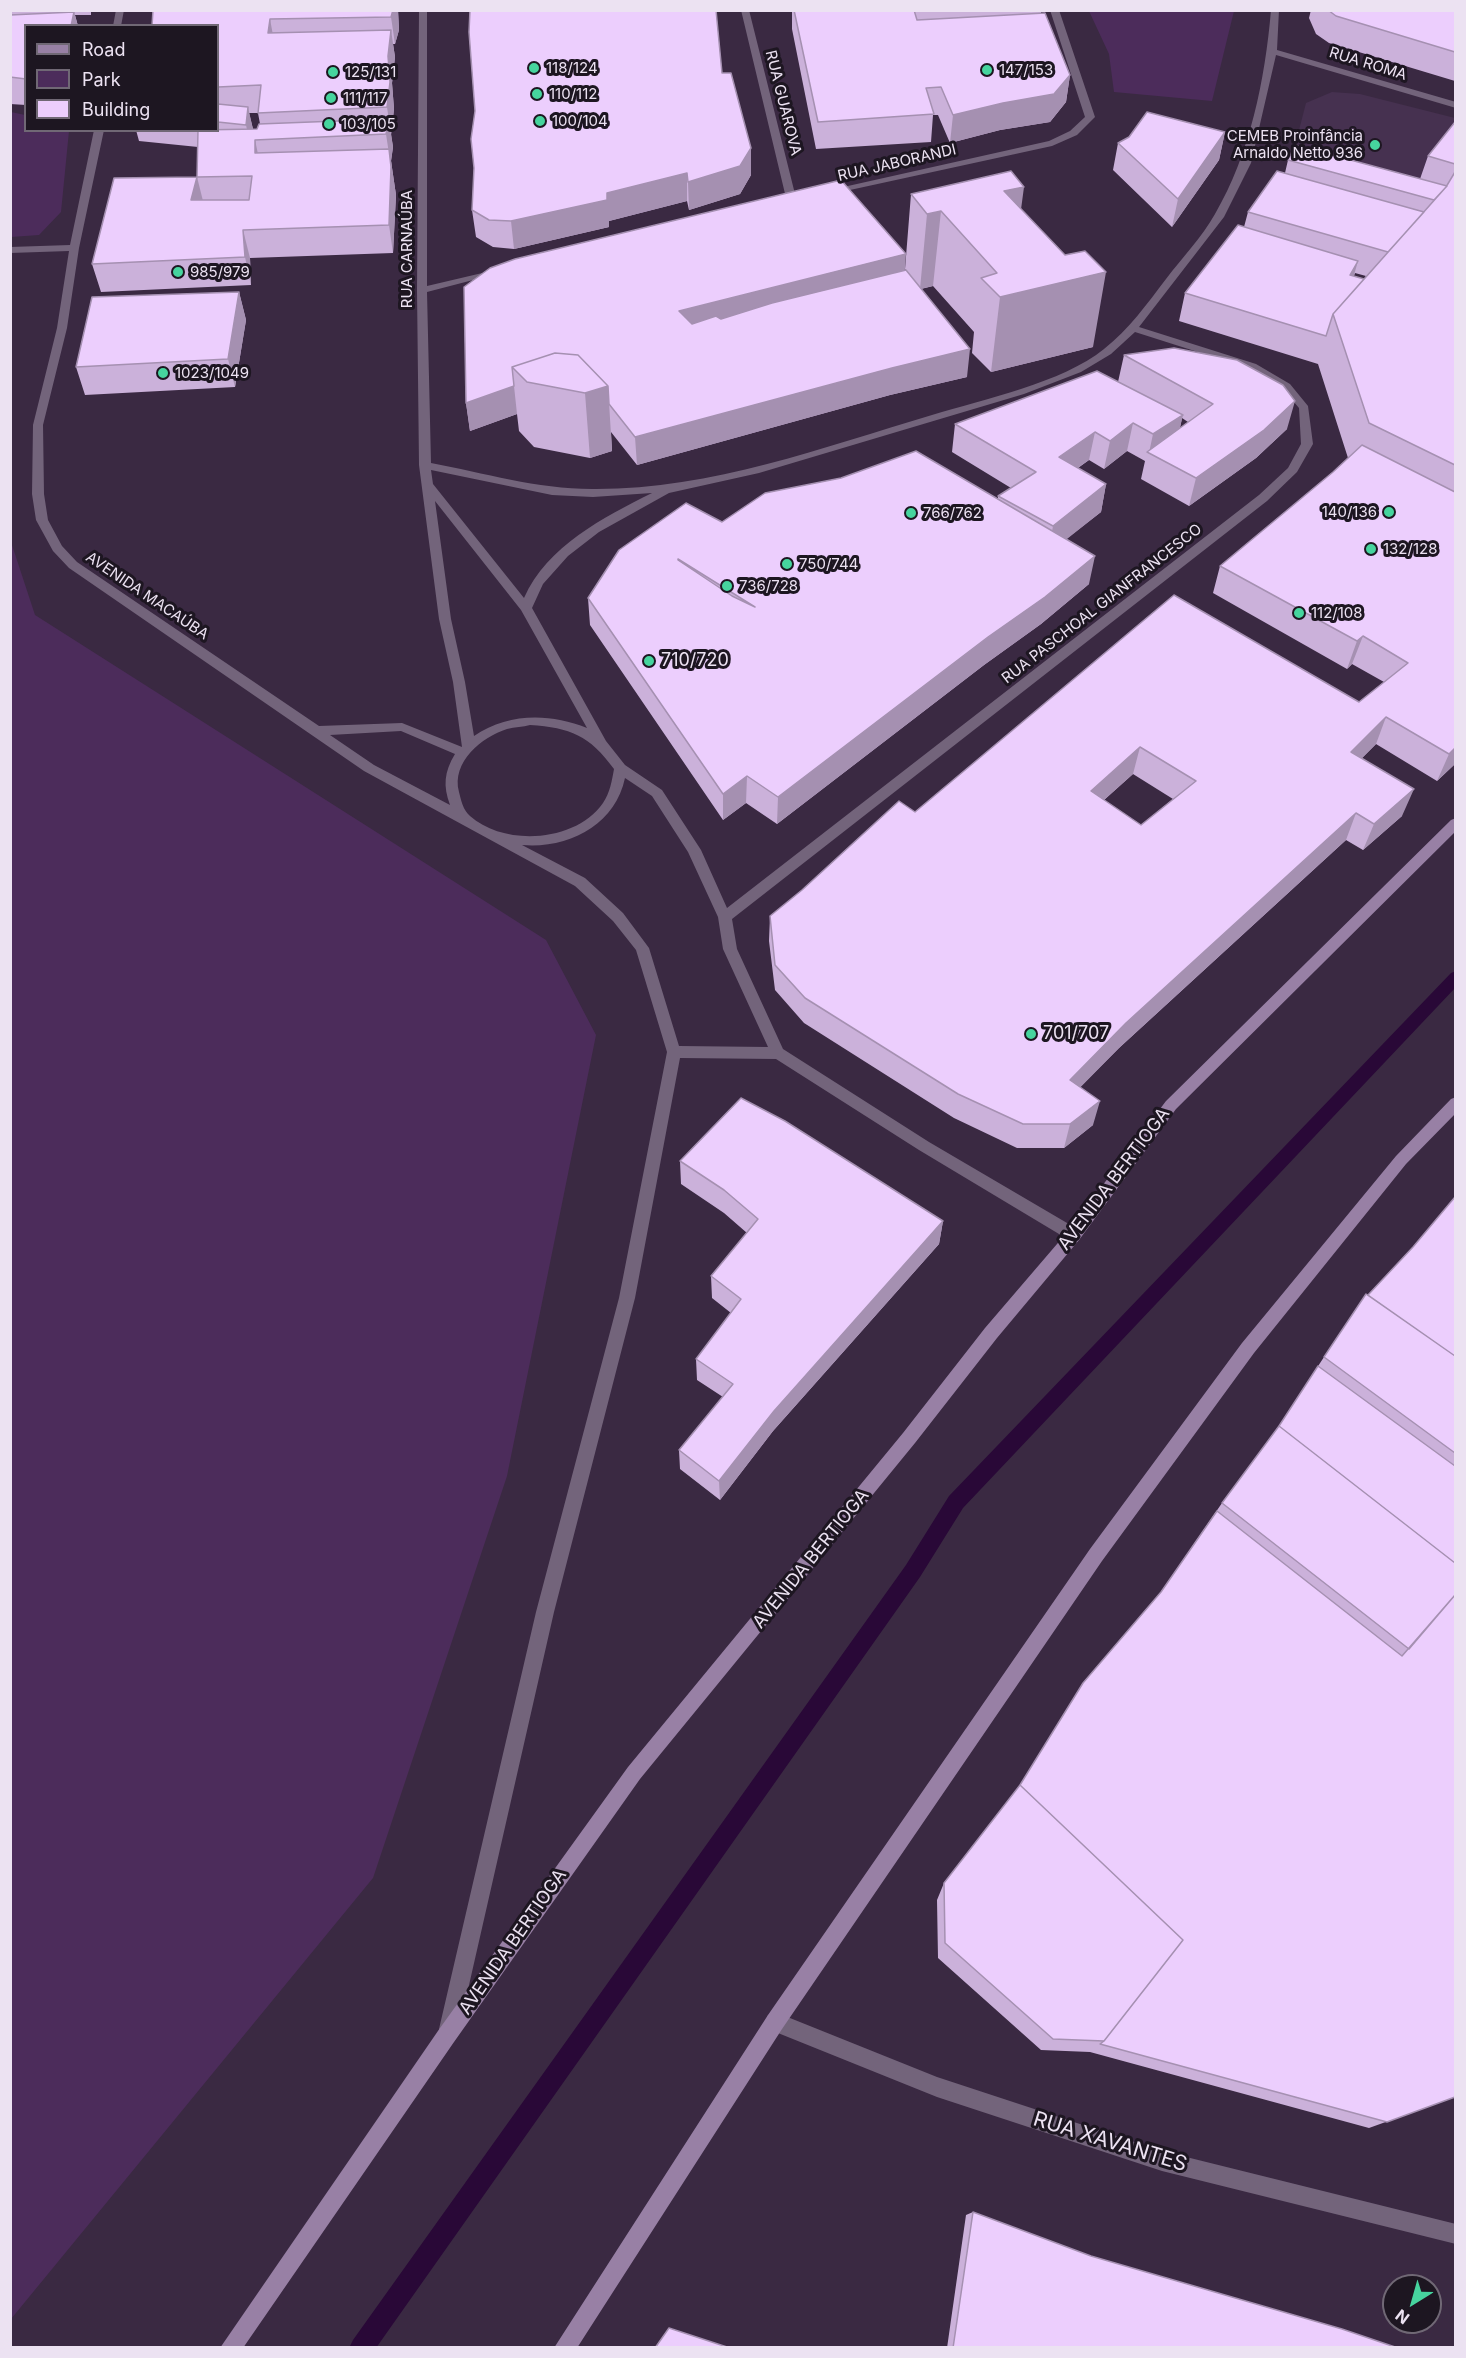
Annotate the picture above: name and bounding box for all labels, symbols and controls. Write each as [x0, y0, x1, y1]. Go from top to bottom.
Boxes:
legend [24, 24, 219, 132]
text: Road [82, 39, 125, 60]
street label: RUA ROMA [1327, 44, 1409, 84]
street label: RUA GUAROVA [761, 49, 805, 157]
place label: 118/124 [546, 59, 598, 77]
marker: 118/124 [527, 61, 541, 75]
place label: 147/153 [999, 61, 1053, 79]
place label: 125/131 [345, 63, 396, 81]
marker: 147/153 [980, 63, 994, 77]
marker: 125/131 [326, 65, 340, 79]
text: Park [82, 69, 121, 90]
place label: 110/112 [549, 85, 597, 103]
marker: 110/112 [530, 87, 544, 101]
place label: 111/117 [343, 89, 387, 107]
marker: 111/117 [324, 91, 338, 105]
text: Building [82, 99, 150, 120]
place label: 100/104 [552, 112, 608, 130]
marker: 100/104 [533, 114, 547, 128]
place label: 103/105 [341, 115, 396, 133]
marker: 103/105 [322, 117, 336, 131]
place label: CEMEB Proinfância Arnaldo Netto 936 [1227, 127, 1363, 162]
marker: CEMEB Proinfância Arnaldo Netto 936 [1368, 138, 1382, 152]
street label: RUA JABORANDI [836, 141, 958, 185]
street label: RUA CARNAÚBA [398, 190, 416, 308]
place label: 985/979 [190, 263, 250, 281]
marker: 985/979 [171, 265, 185, 279]
place label: 1023/1049 [175, 364, 249, 382]
marker: 1023/1049 [156, 366, 170, 380]
place label: 140/136 [1322, 503, 1377, 521]
place label: 766/762 [923, 504, 982, 522]
marker: 140/136 [1382, 505, 1396, 519]
marker: 766/762 [904, 506, 918, 520]
street label: RUA PASCHOAL GIANFRANCESCO [998, 520, 1206, 688]
place label: 132/128 [1383, 540, 1437, 558]
marker: 132/128 [1364, 542, 1378, 556]
street label: AVENIDA MACAÚBA [82, 548, 212, 644]
place label: 750/744 [799, 555, 858, 573]
marker: 750/744 [780, 557, 794, 571]
place label: 736/728 [739, 577, 798, 595]
marker: 736/728 [720, 579, 734, 593]
place label: 112/108 [1311, 604, 1363, 622]
marker: 112/108 [1292, 606, 1306, 620]
place label: 710/720 [661, 650, 729, 672]
marker: 710/720 [642, 654, 656, 668]
place label: 701/707 [1043, 1023, 1109, 1045]
marker: 701/707 [1024, 1027, 1038, 1041]
street label: AVENIDA BERTIOGA [1053, 1104, 1175, 1254]
street label: AVENIDA BERTIOGA [748, 1485, 874, 1633]
street label: AVENIDA BERTIOGA [455, 1865, 571, 2019]
street label: RUA XAVANTES [1030, 2107, 1190, 2177]
north arrow [1382, 2274, 1442, 2334]
text: N [1391, 2305, 1413, 2328]

